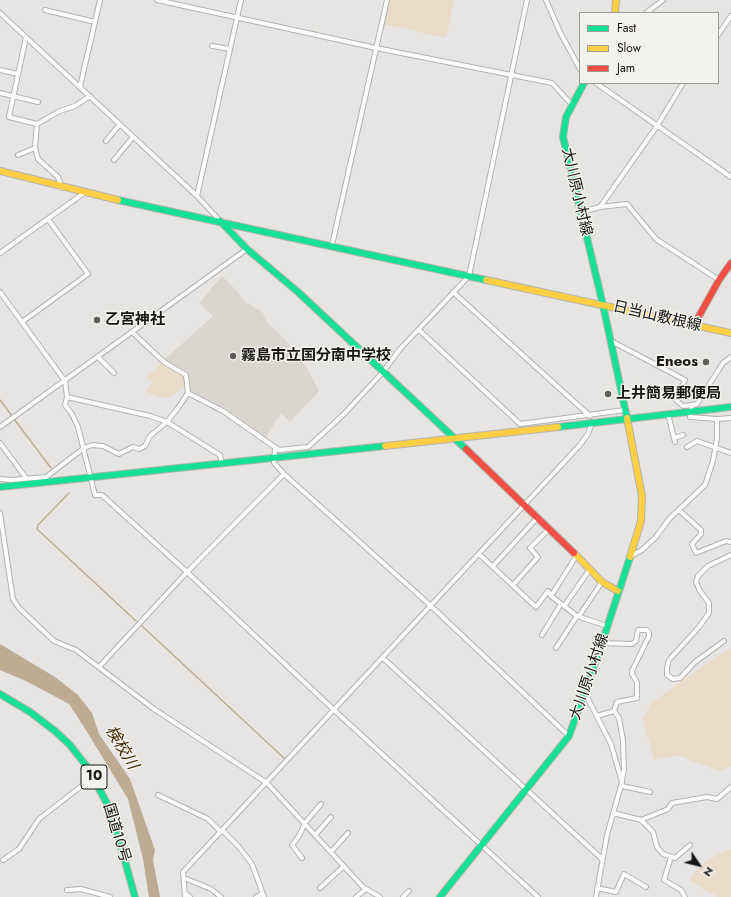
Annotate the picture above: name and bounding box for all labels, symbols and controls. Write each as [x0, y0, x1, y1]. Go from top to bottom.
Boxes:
legend [579, 12, 719, 84]
text: Fast [617, 19, 636, 37]
text: Slow [617, 39, 641, 57]
text: Jam [617, 59, 635, 77]
street label: 大川原小村線 [557, 146, 595, 238]
street label: 日当山敷根線 [611, 298, 703, 336]
place label: 乙宮神社 [105, 311, 165, 329]
marker: 乙宮神社 [92, 315, 102, 325]
place label: 霧島市立国分南中学校 [241, 347, 391, 365]
marker: 霧島市立国分南中学校 [228, 351, 238, 361]
place label: Eneos [656, 353, 698, 371]
marker: Eneos [701, 357, 711, 367]
place label: 上井簡易郵便局 [616, 385, 721, 403]
marker: 上井簡易郵便局 [603, 389, 613, 399]
street label: 大川原小村線 [567, 632, 613, 722]
water label: 検校川 [100, 722, 142, 774]
road number: 10 [81, 765, 107, 789]
street label: 国道10号 [99, 801, 133, 865]
north arrow [679, 845, 719, 885]
text: N [700, 864, 718, 880]

